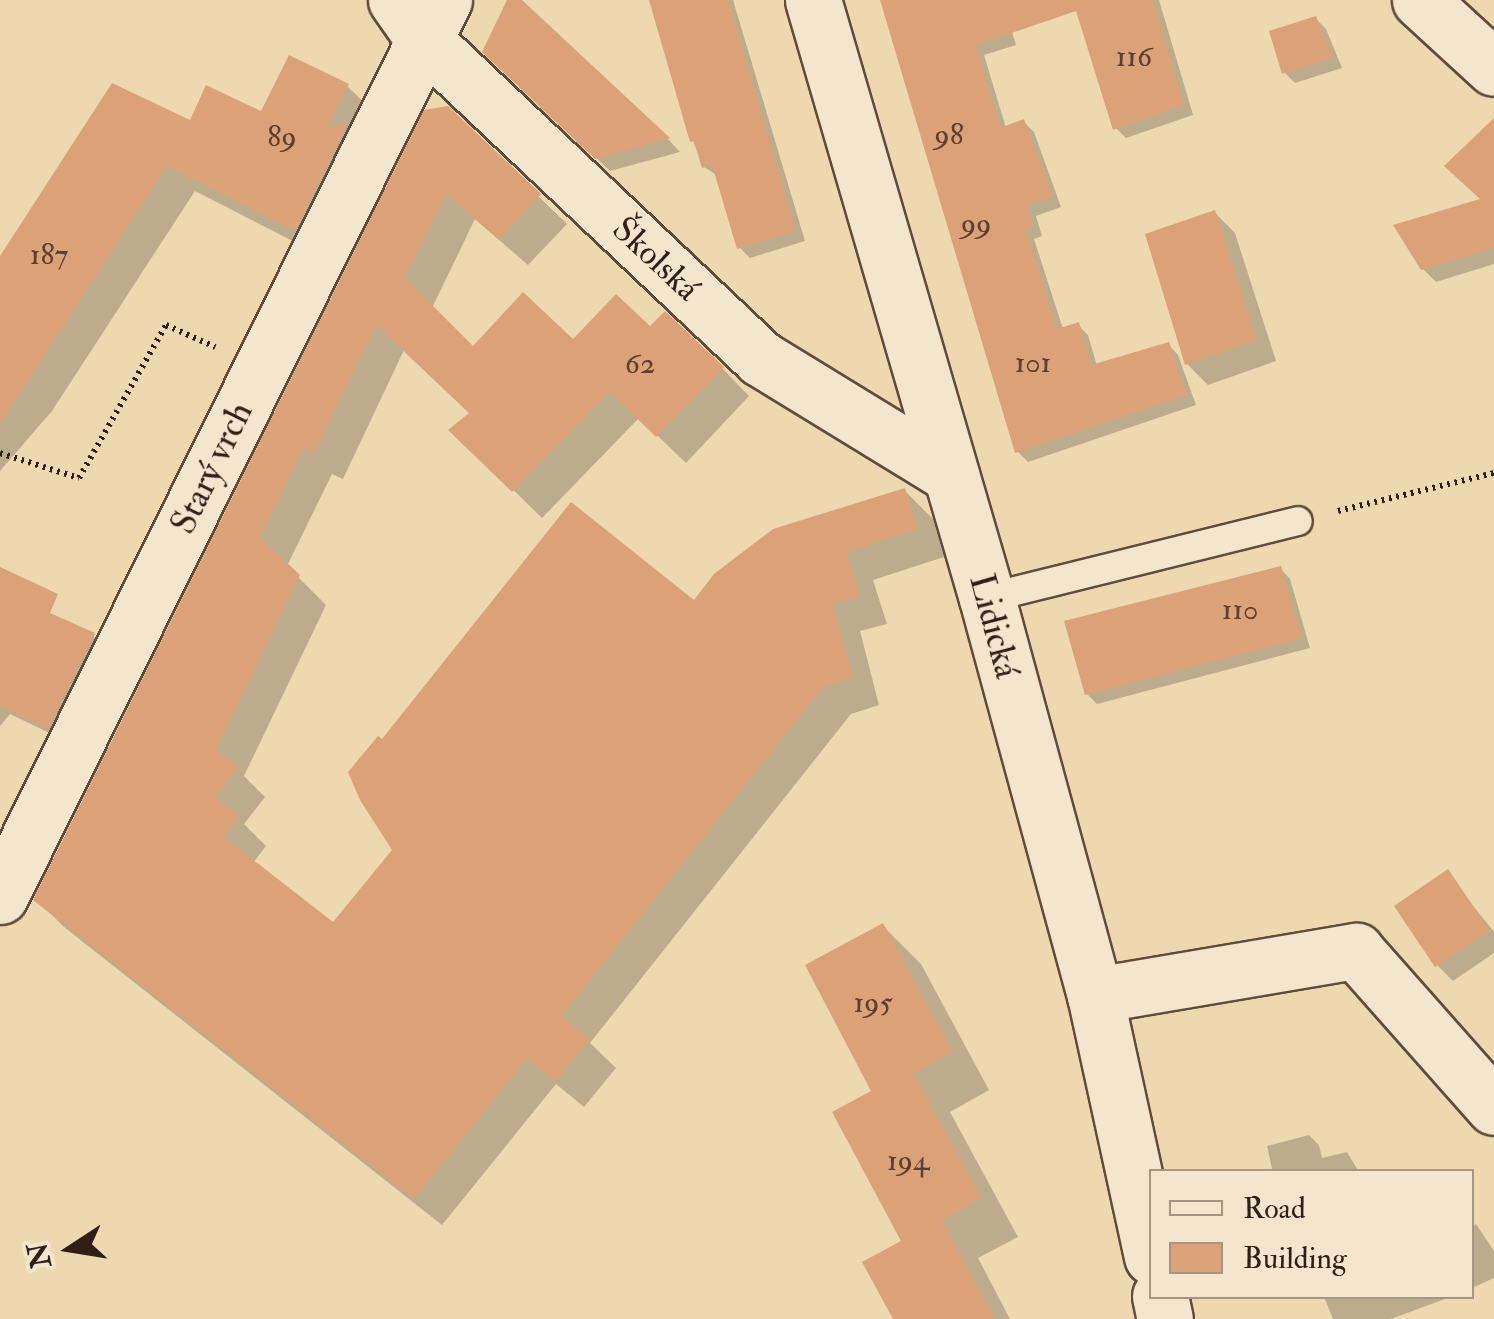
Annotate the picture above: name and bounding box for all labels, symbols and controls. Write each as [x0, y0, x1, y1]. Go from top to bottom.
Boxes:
house number: 116 [1116, 39, 1152, 75]
house number: 98 [934, 117, 964, 153]
house number: 89 [267, 119, 297, 155]
house number: 99 [961, 206, 991, 242]
street label: Školská [604, 208, 708, 310]
house number: 187 [30, 237, 68, 273]
house number: 101 [1015, 345, 1051, 381]
house number: 62 [625, 346, 655, 382]
street label: Starý vrch [162, 395, 262, 541]
street label: Lidická [960, 569, 1028, 683]
house number: 110 [1222, 592, 1258, 628]
house number: 195 [853, 985, 893, 1021]
house number: 194 [887, 1143, 929, 1179]
legend [1149, 1169, 1474, 1299]
text: Road [1243, 1190, 1306, 1227]
north arrow [20, 1199, 120, 1299]
text: N [20, 1239, 60, 1271]
text: Building [1243, 1240, 1347, 1277]

